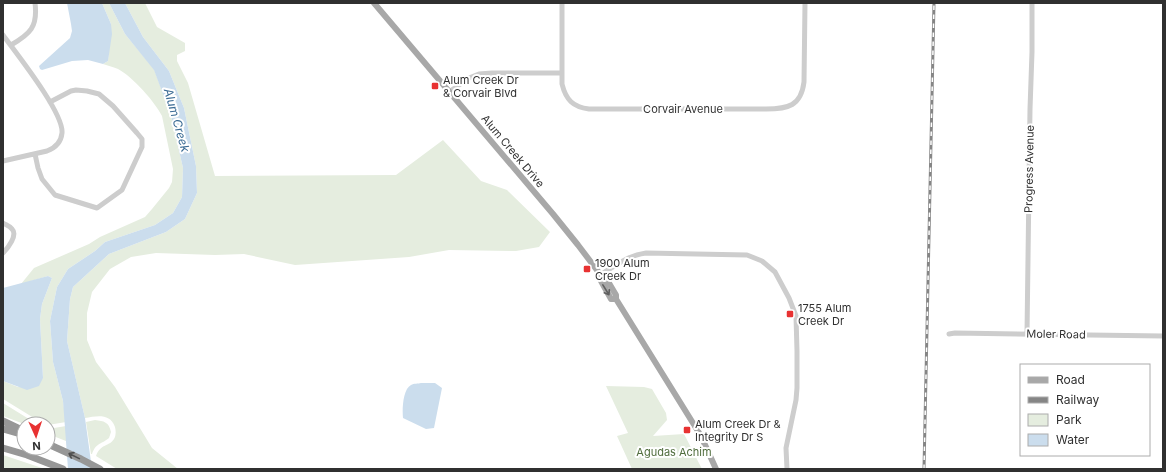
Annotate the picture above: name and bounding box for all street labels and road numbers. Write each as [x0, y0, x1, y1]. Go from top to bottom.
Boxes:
street label: Corvair Avenue [643, 102, 723, 116]
street label: Alum Creek Drive [478, 112, 548, 190]
street label: Progress Avenue [1021, 125, 1037, 213]
street label: Moler Road [1026, 326, 1086, 342]

